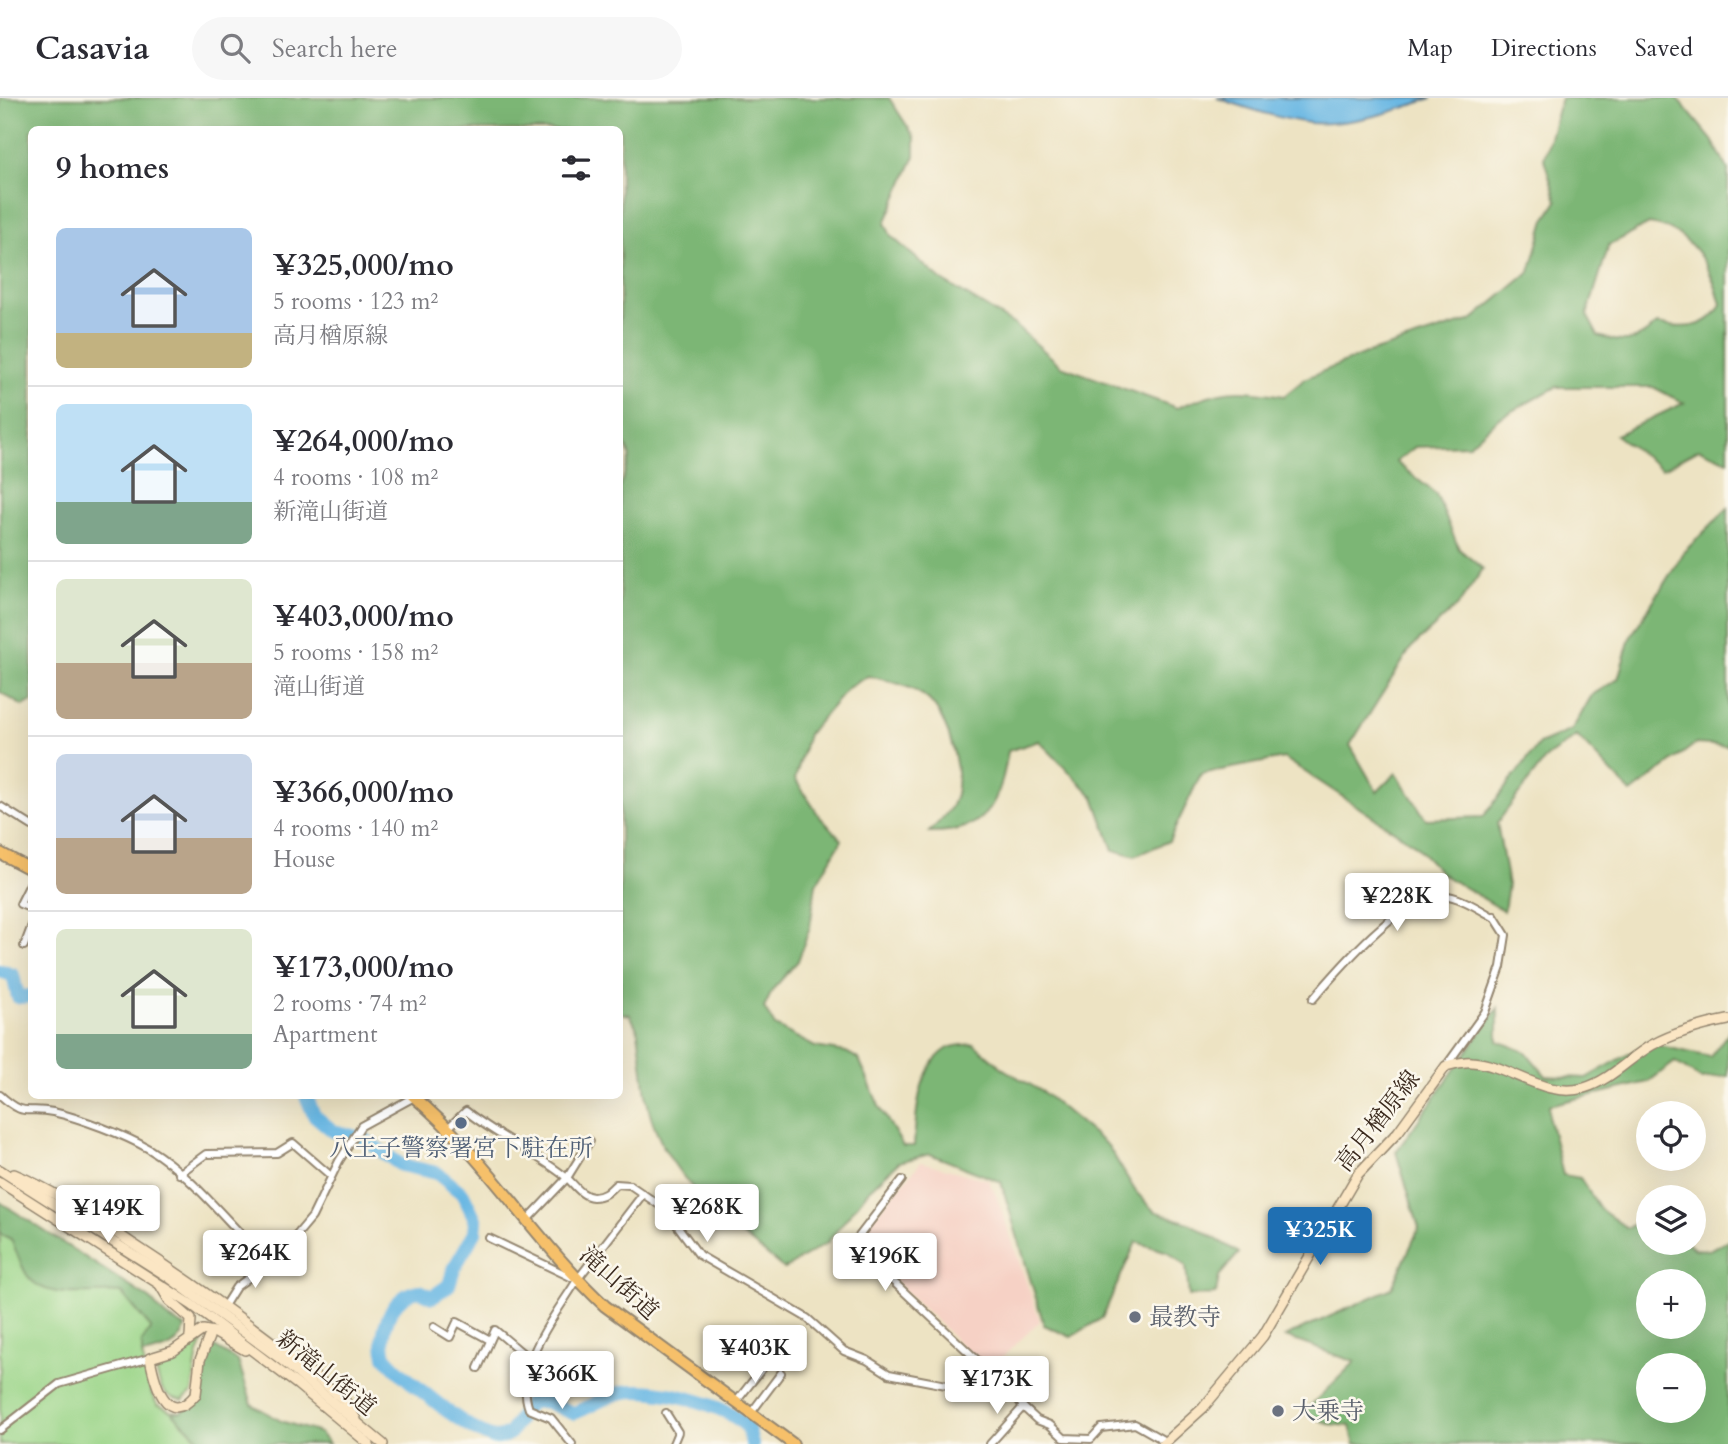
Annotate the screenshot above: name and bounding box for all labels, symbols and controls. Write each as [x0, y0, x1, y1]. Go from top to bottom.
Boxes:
search box [192, 17, 682, 80]
text: Casavia [35, 26, 150, 71]
icon: search [216, 29, 254, 67]
text: Search here [272, 31, 398, 66]
text: Map [1407, 32, 1453, 65]
text: Directions [1491, 32, 1597, 65]
text: Saved [1635, 32, 1693, 65]
text: 9 homes [56, 148, 169, 189]
icon: filters [557, 149, 595, 187]
text: ¥325,000/mo [273, 245, 454, 286]
icon: home [112, 256, 196, 340]
text: 5 rooms · 123 m² [273, 286, 438, 317]
text: 高月楢原線 [273, 320, 388, 351]
text: ¥264,000/mo [273, 421, 454, 462]
icon: home [112, 432, 196, 516]
text: 4 rooms · 108 m² [273, 462, 438, 493]
text: 新滝山街道 [273, 496, 388, 527]
text: ¥403,000/mo [273, 596, 454, 637]
icon: home [112, 607, 196, 691]
text: 5 rooms · 158 m² [273, 637, 438, 668]
text: 滝山街道 [273, 671, 365, 702]
text: ¥366,000/mo [273, 772, 454, 813]
icon: home [112, 782, 196, 866]
text: 4 rooms · 140 m² [273, 813, 438, 844]
text: House [273, 844, 335, 875]
pin: ¥228K [1348, 874, 1446, 933]
text: ¥228K [1361, 880, 1433, 911]
text: ¥173,000/mo [273, 947, 454, 988]
icon: home [112, 957, 196, 1041]
text: 2 rooms · 74 m² [273, 988, 426, 1019]
text: Apartment [273, 1019, 377, 1050]
street label: 高月楢原線 [1328, 1064, 1428, 1178]
map controls [1636, 1101, 1706, 1423]
button: locate [1636, 1101, 1706, 1171]
marker: 八王子警察署宮下駐在所 [453, 1115, 469, 1131]
place label: 八王子警察署宮下駐在所 [329, 1132, 593, 1165]
pin: ¥268K [658, 1184, 756, 1244]
button: layers [1636, 1185, 1706, 1255]
pin: ¥149K [59, 1186, 157, 1245]
text: ¥268K [671, 1191, 743, 1222]
text: ¥149K [72, 1192, 144, 1223]
pin: ¥325K [1271, 1208, 1369, 1267]
text: ¥325K [1284, 1214, 1356, 1245]
pin: ¥264K [206, 1230, 304, 1290]
pin: ¥196K [836, 1234, 934, 1293]
text: ¥264K [219, 1237, 291, 1268]
street label: 滝山街道 [572, 1239, 666, 1327]
text: ¥196K [849, 1240, 921, 1271]
button: + [1636, 1269, 1706, 1339]
place label: 最教寺 [1149, 1301, 1221, 1334]
marker: 最教寺 [1127, 1309, 1143, 1325]
street label: 新滝山街道 [269, 1322, 383, 1424]
pin: ¥403K [706, 1326, 804, 1385]
text: ¥403K [719, 1332, 791, 1363]
pin: ¥366K [513, 1352, 611, 1411]
button: − [1636, 1353, 1706, 1423]
pin: ¥173K [948, 1356, 1046, 1416]
text: ¥366K [526, 1358, 598, 1389]
text: ¥173K [961, 1363, 1033, 1394]
place label: 大乗寺 [1292, 1395, 1364, 1428]
marker: 大乗寺 [1270, 1403, 1286, 1419]

